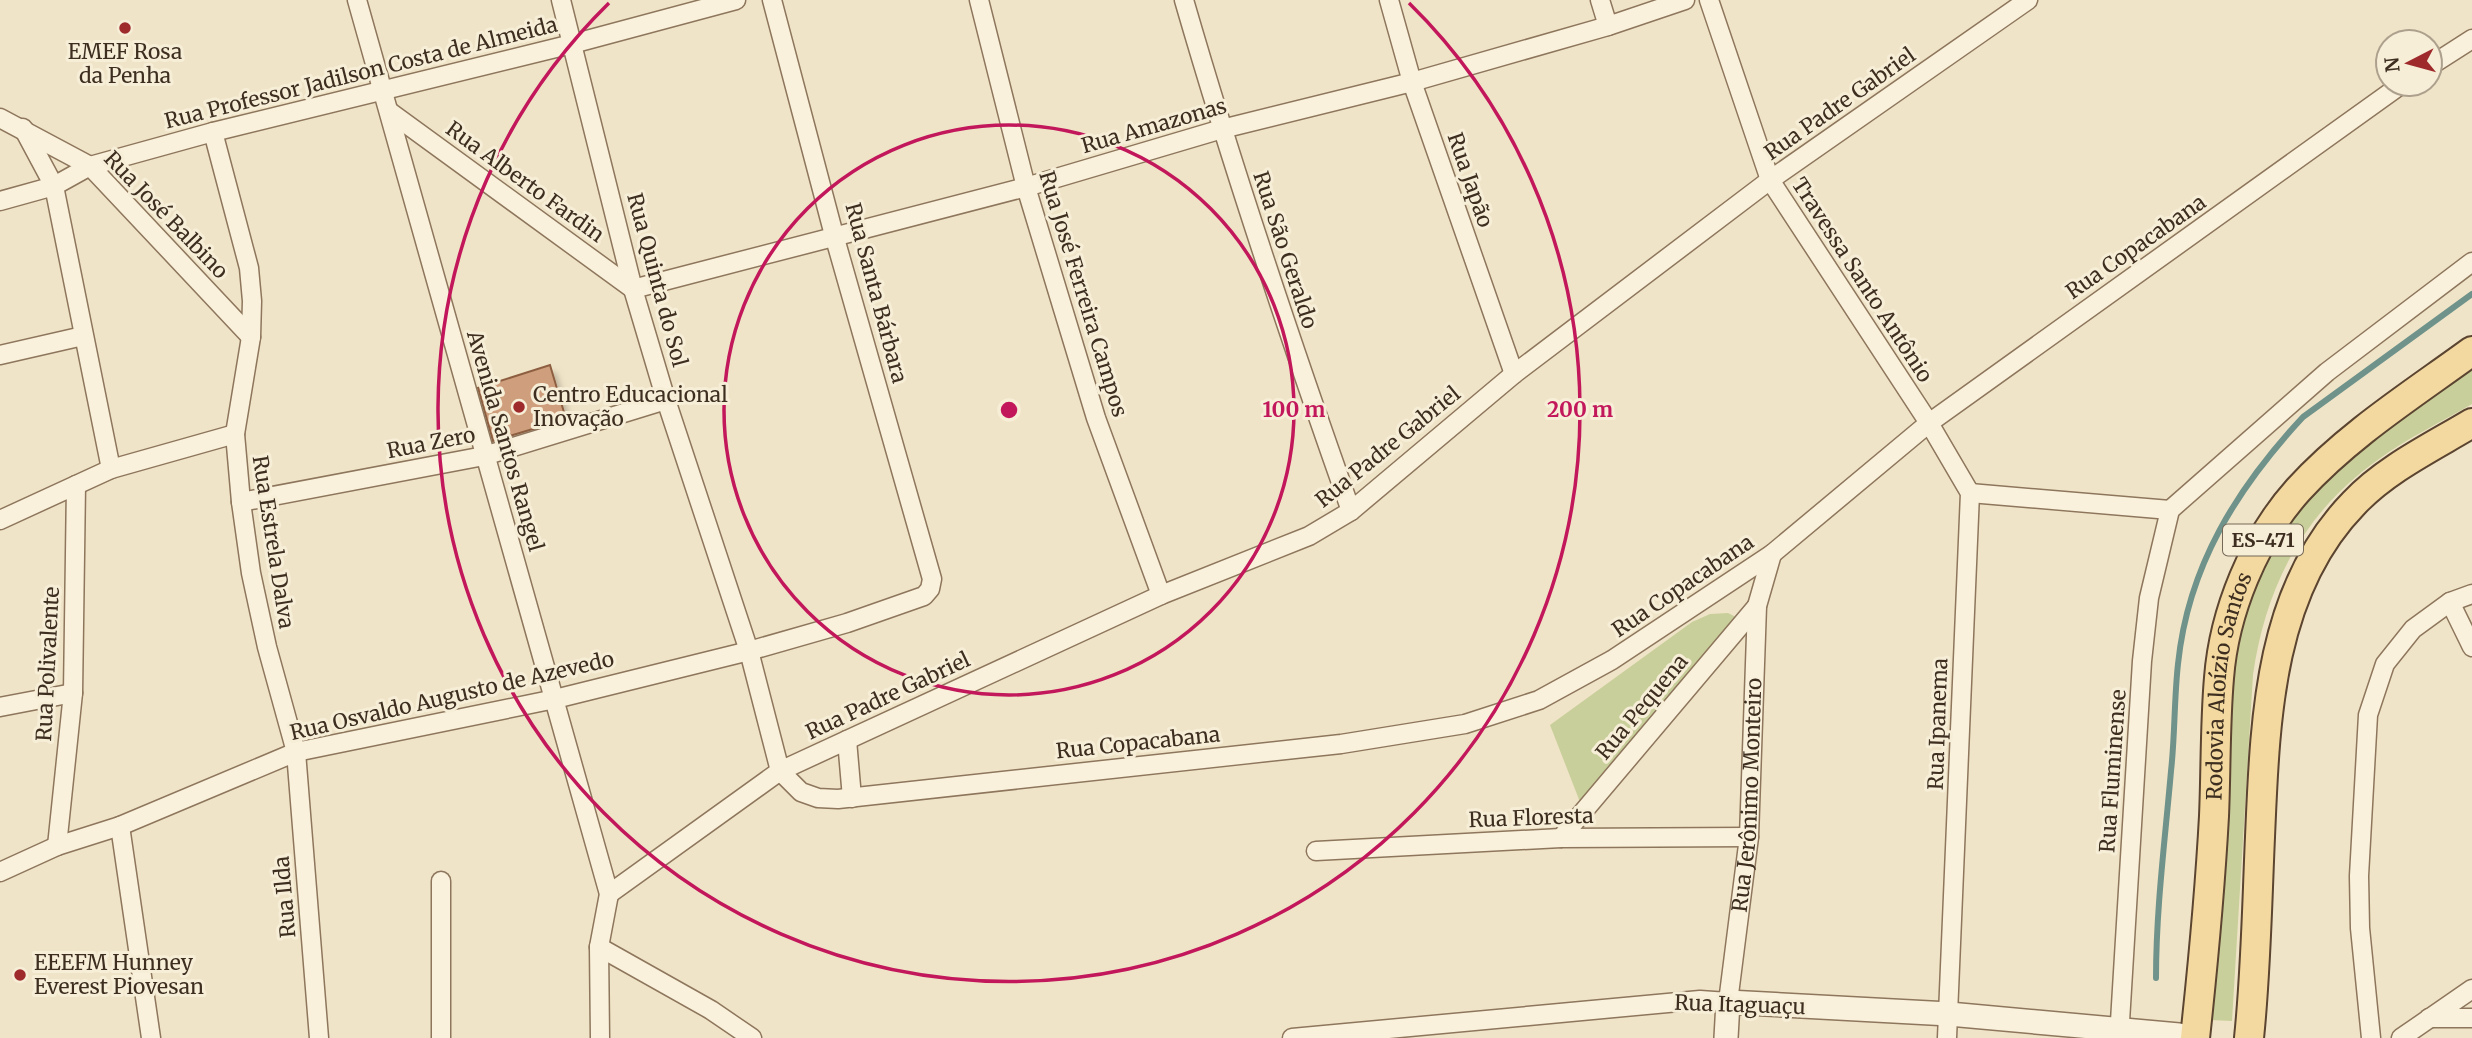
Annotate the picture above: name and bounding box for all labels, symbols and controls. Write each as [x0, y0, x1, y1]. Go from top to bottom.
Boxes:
street label: Rua Professor Jadilson Costa de Almeida [162, 11, 560, 134]
marker: EMEF Rosa da Penha [117, 20, 133, 36]
north arrow [2374, 28, 2444, 98]
place label: EMEF Rosa da Penha [68, 38, 182, 89]
street label: Rua Padre Gabriel [1759, 41, 1921, 166]
text: N [2379, 56, 2405, 73]
street label: Rua Amazonas [1078, 92, 1230, 159]
street label: Rua Alberto Fardin [441, 115, 610, 248]
street label: Rua Japão [1442, 129, 1499, 231]
street label: Rua José Balbino [99, 145, 234, 284]
street label: Rua José Ferreira Campos [1033, 168, 1134, 420]
street label: Rua São Geraldo [1247, 168, 1324, 332]
street label: Travessa Santo Antônio [1786, 172, 1939, 387]
street label: Rua Copacabana [2060, 188, 2211, 305]
street label: Rua Quinta do Sol [621, 190, 694, 370]
street label: Rua Santa Bárbara [839, 200, 914, 386]
street label: Avenida Santos Rangel [461, 326, 550, 555]
street label: Rua Padre Gabriel [1310, 380, 1466, 513]
place label: Centro Educacional Inovação [533, 381, 728, 432]
text: 100 m [1263, 396, 1325, 423]
text: 200 m [1547, 396, 1613, 423]
centre of rings [997, 398, 1021, 422]
marker: Centro Educacional Inovação [511, 399, 527, 415]
street label: Rua Zero [384, 421, 477, 464]
street label: Rua Estrela Dalva [246, 453, 301, 631]
road number: ES-471 [2223, 524, 2303, 555]
street label: Rua Copacabana [1607, 528, 1759, 643]
street label: Rodovia Aloízio Santos [2201, 568, 2258, 801]
street label: Rua Polivalente [30, 586, 65, 742]
street label: Rua Osvaldo Augusto de Azevedo [287, 645, 617, 746]
street label: Rua Padre Gabriel [801, 645, 975, 745]
street label: Rua Pequena [1590, 648, 1694, 765]
street label: Rua Ipanema [1922, 657, 1953, 791]
street label: Rua Jerônimo Monteiro [1726, 677, 1768, 914]
street label: Rua Fluminense [2093, 688, 2132, 854]
street label: Rua Copacabana [1055, 720, 1221, 765]
street label: Rua Floresta [1468, 802, 1594, 833]
street label: Rua Ilda [267, 855, 302, 939]
place label: EEEFM Hunney Everest Piovesan [34, 949, 204, 1000]
marker: EEEFM Hunney Everest Piovesan [12, 967, 28, 983]
street label: Rua Itaguaçu [1674, 989, 1806, 1020]

